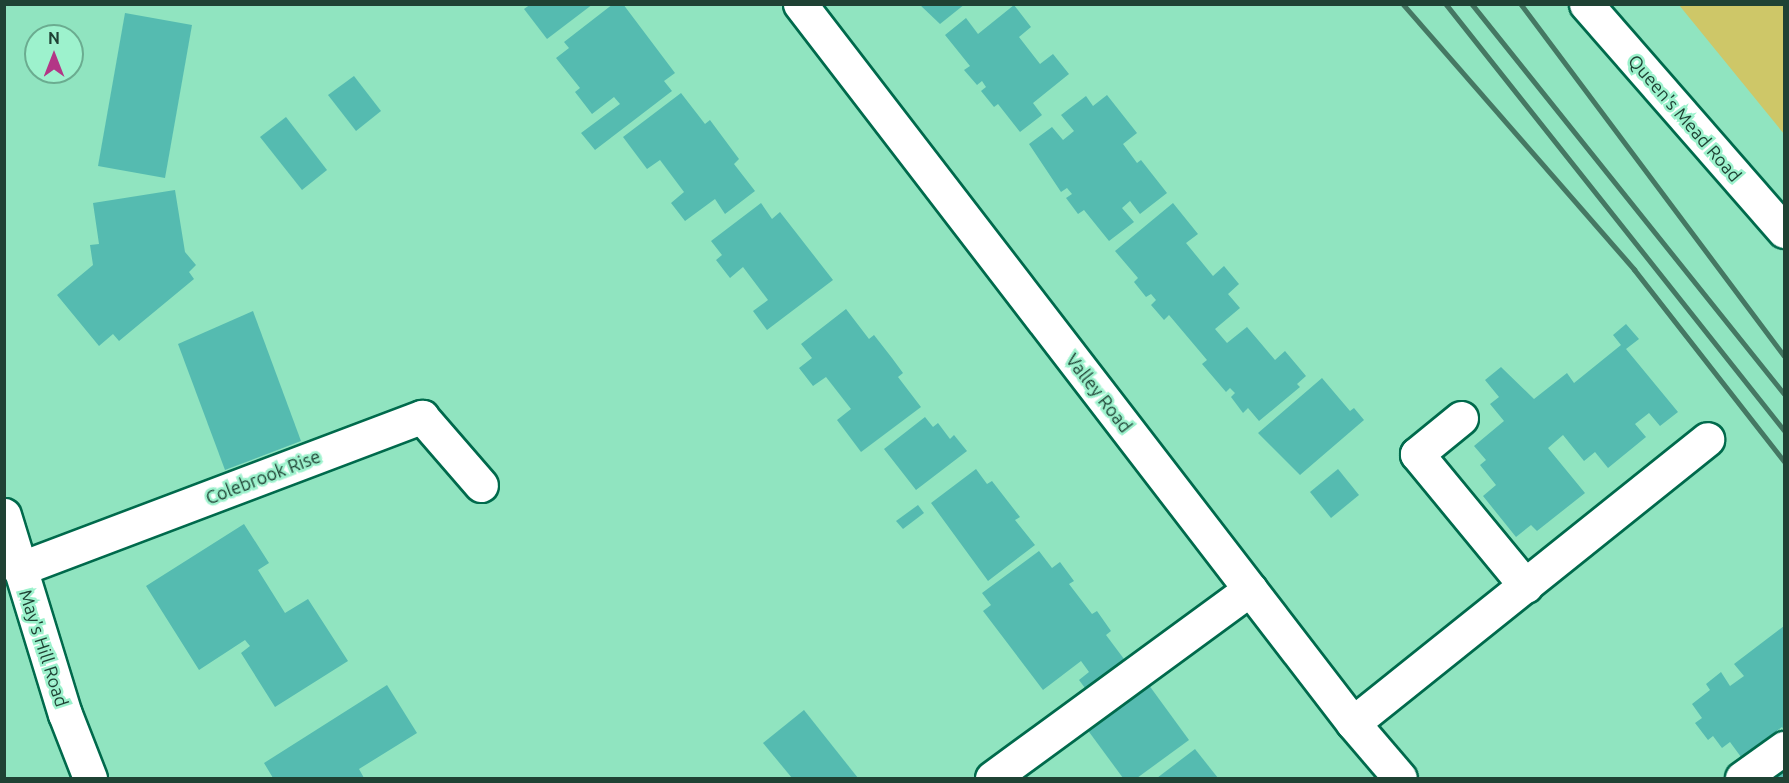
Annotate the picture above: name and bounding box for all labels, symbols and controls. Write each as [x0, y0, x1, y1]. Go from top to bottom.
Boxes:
north arrow [24, 24, 84, 84]
text: N [48, 29, 60, 47]
street label: Queen's Mead Road [1624, 50, 1746, 186]
street label: Valley Road [1062, 349, 1136, 437]
street label: Colebrook Rise [203, 445, 323, 509]
street label: May's Hill Road [15, 587, 73, 709]

